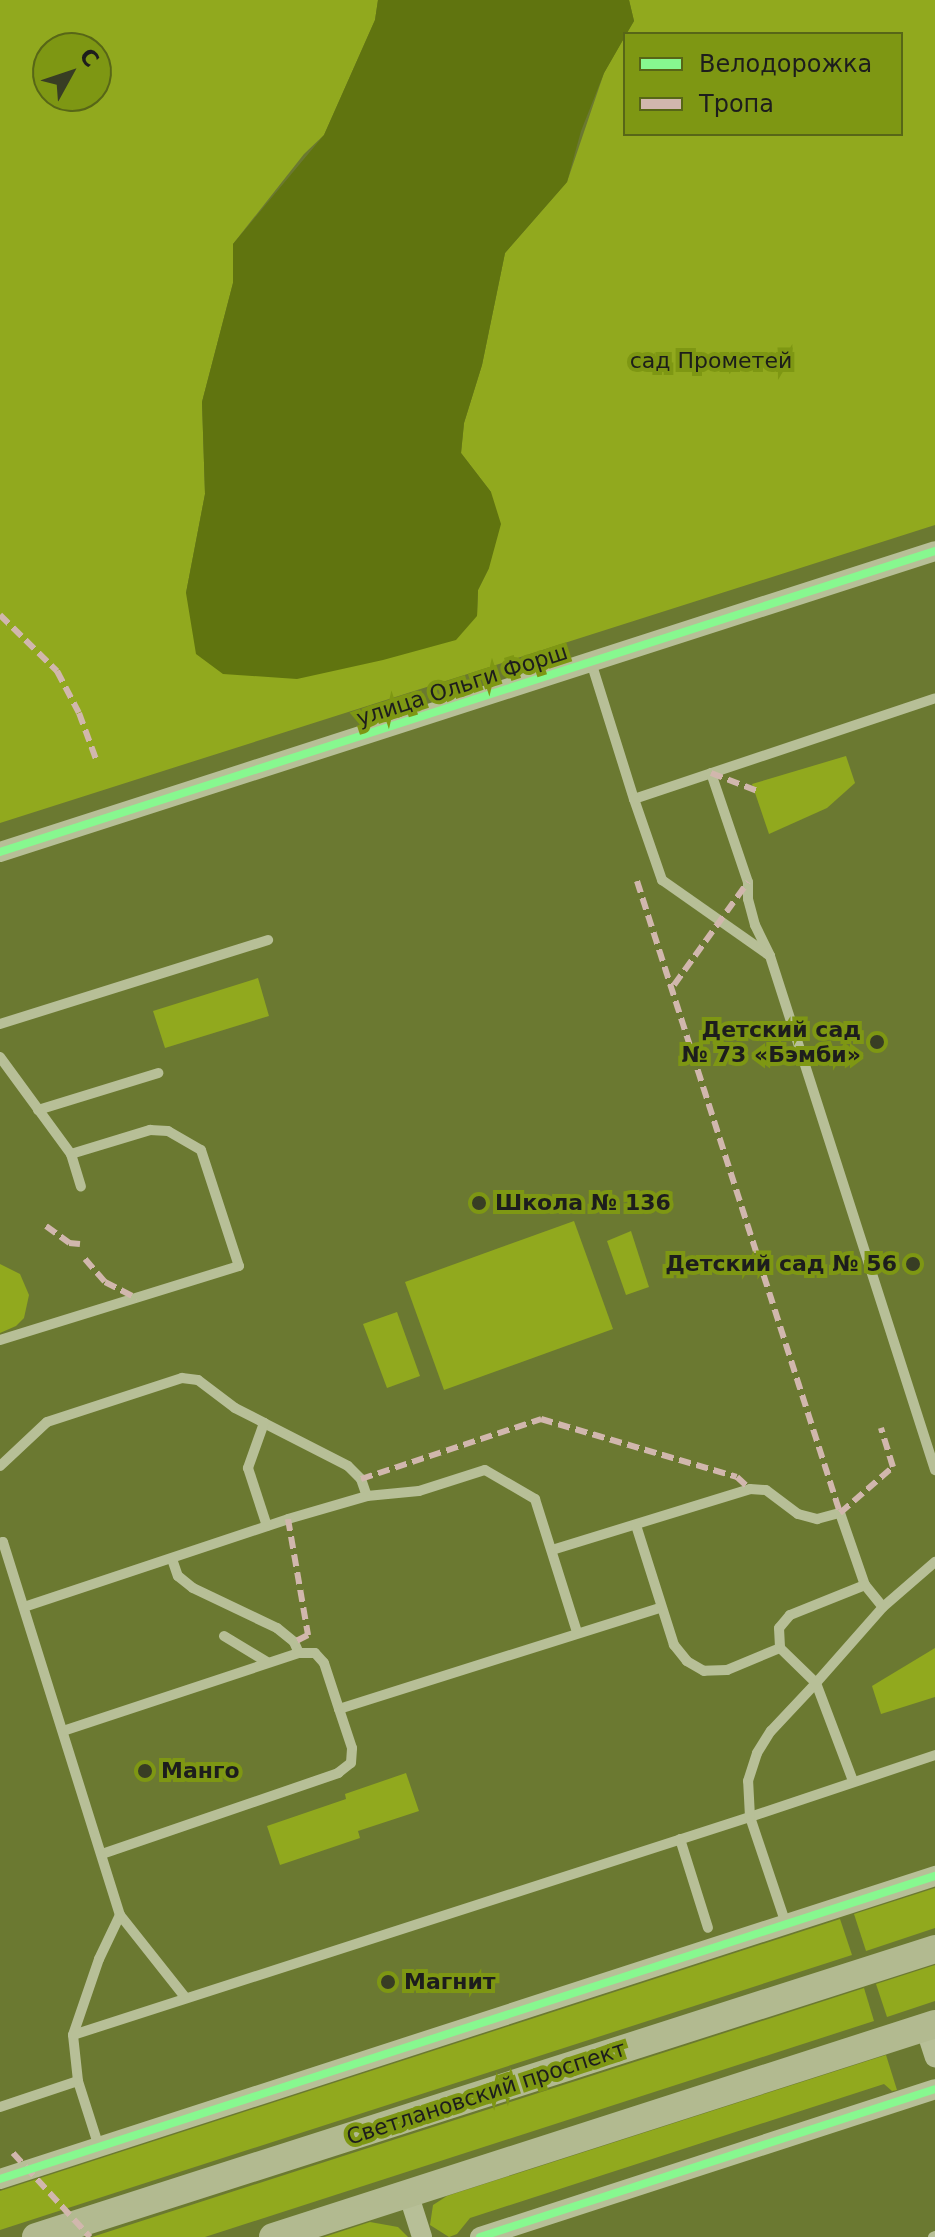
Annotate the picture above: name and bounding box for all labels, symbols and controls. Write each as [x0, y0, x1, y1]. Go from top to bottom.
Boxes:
north arrow [32, 32, 112, 112]
legend [623, 32, 903, 136]
text: С [74, 43, 104, 72]
text: Велодорожка [699, 50, 872, 78]
text: Тропа [699, 90, 774, 118]
park label: сад Прометей [630, 348, 792, 374]
street label: улица Ольги Форш [353, 638, 571, 732]
place label: Детский сад № 73 «Бэмби» [682, 1016, 861, 1068]
marker: Детский сад № 73 «Бэмби» [868, 1033, 886, 1051]
place label: Школа № 136 [495, 1190, 671, 1216]
marker: Школа № 136 [470, 1194, 488, 1212]
place label: Детский сад № 56 [665, 1251, 897, 1277]
marker: Детский сад № 56 [904, 1255, 922, 1273]
place label: Манго [161, 1758, 240, 1784]
marker: Манго [136, 1762, 154, 1780]
place label: Магнит [404, 1969, 496, 1995]
marker: Магнит [379, 1973, 397, 1991]
street label: Светлановский проспект [343, 2035, 629, 2151]

